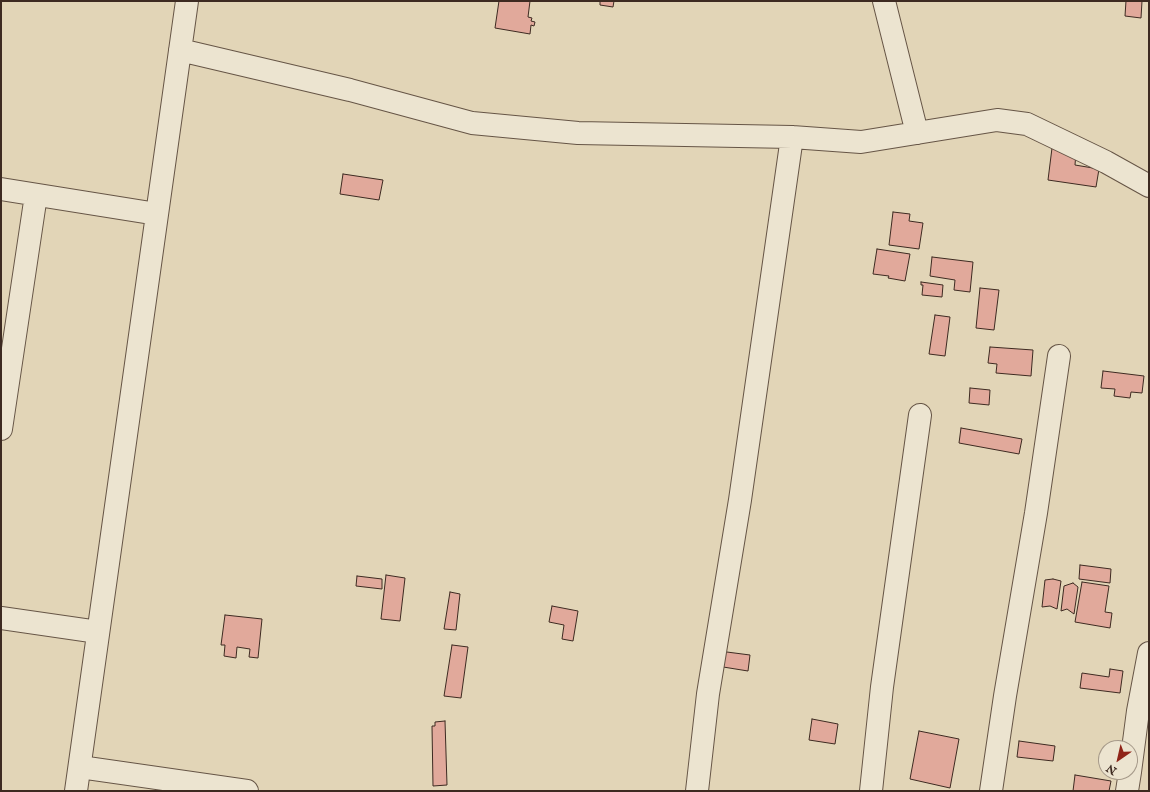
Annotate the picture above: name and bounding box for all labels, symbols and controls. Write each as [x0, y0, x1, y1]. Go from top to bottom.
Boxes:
north arrow [1098, 740, 1138, 780]
text: N [1104, 761, 1120, 778]

